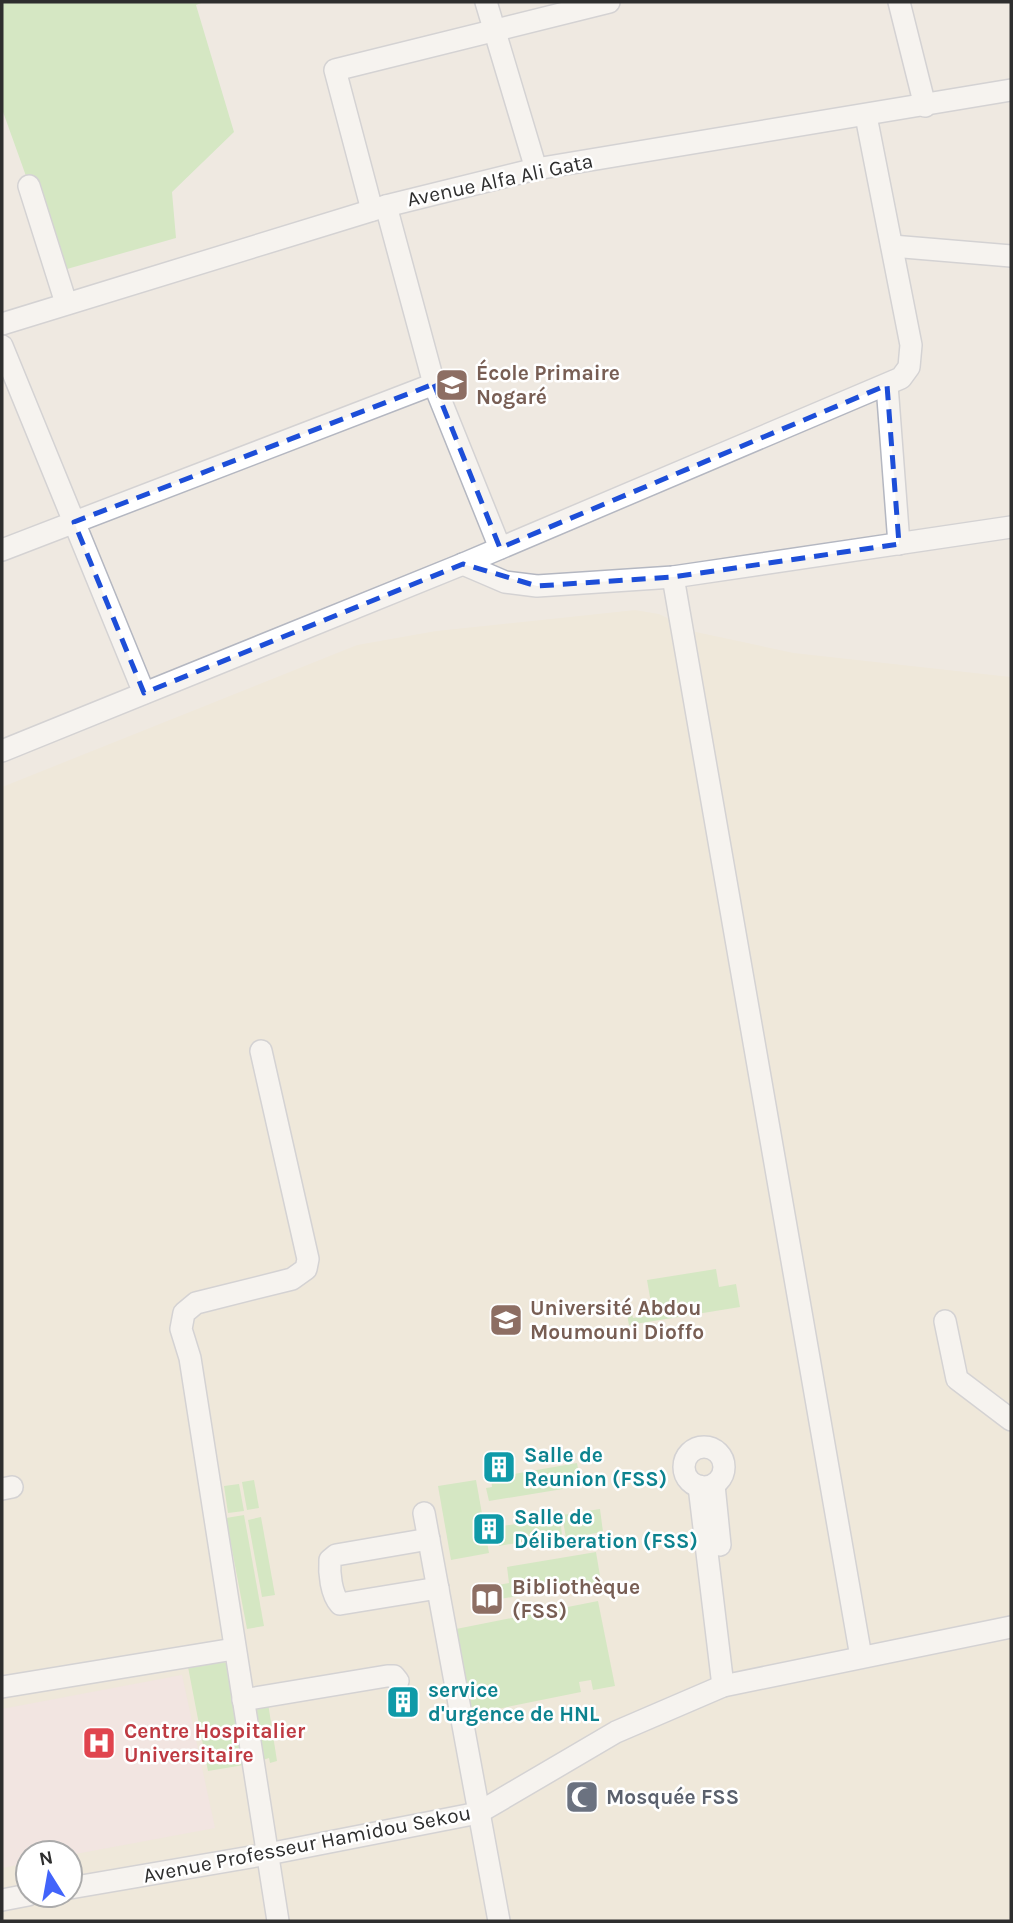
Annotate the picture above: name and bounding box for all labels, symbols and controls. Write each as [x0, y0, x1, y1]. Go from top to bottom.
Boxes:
street label: Avenue Alfa Ali Gata [405, 149, 595, 211]
place label: École Primaire Nogaré [476, 359, 620, 409]
school or university icon: École Primaire Nogaré [433, 366, 471, 404]
place label: Université Abdou Moumouni Dioffo [530, 1296, 704, 1344]
school or university icon: Université Abdou Moumouni Dioffo [487, 1301, 525, 1339]
place label: Salle de Reunion (FSS) [524, 1443, 667, 1491]
building icon: Salle de Reunion (FSS) [480, 1448, 518, 1486]
place label: Salle de Déliberation (FSS) [514, 1505, 698, 1553]
building icon: Salle de Déliberation (FSS) [470, 1510, 508, 1548]
place label: Bibliothèque (FSS) [512, 1575, 640, 1623]
library icon: Bibliothèque (FSS) [468, 1580, 506, 1618]
place label: service d'urgence de HNL [428, 1678, 600, 1726]
building icon: service d'urgence de HNL [384, 1683, 422, 1721]
place label: Centre Hospitalier Universitaire [124, 1719, 306, 1767]
hospital icon: Centre Hospitalier Universitaire [80, 1724, 118, 1762]
mosque icon: Mosquée FSS [563, 1778, 601, 1816]
place label: Mosquée FSS [606, 1785, 739, 1810]
street label: Avenue Professeur Hamidou Sekou [141, 1800, 473, 1888]
north arrow [14, 1839, 84, 1909]
text: N [37, 1846, 55, 1870]

